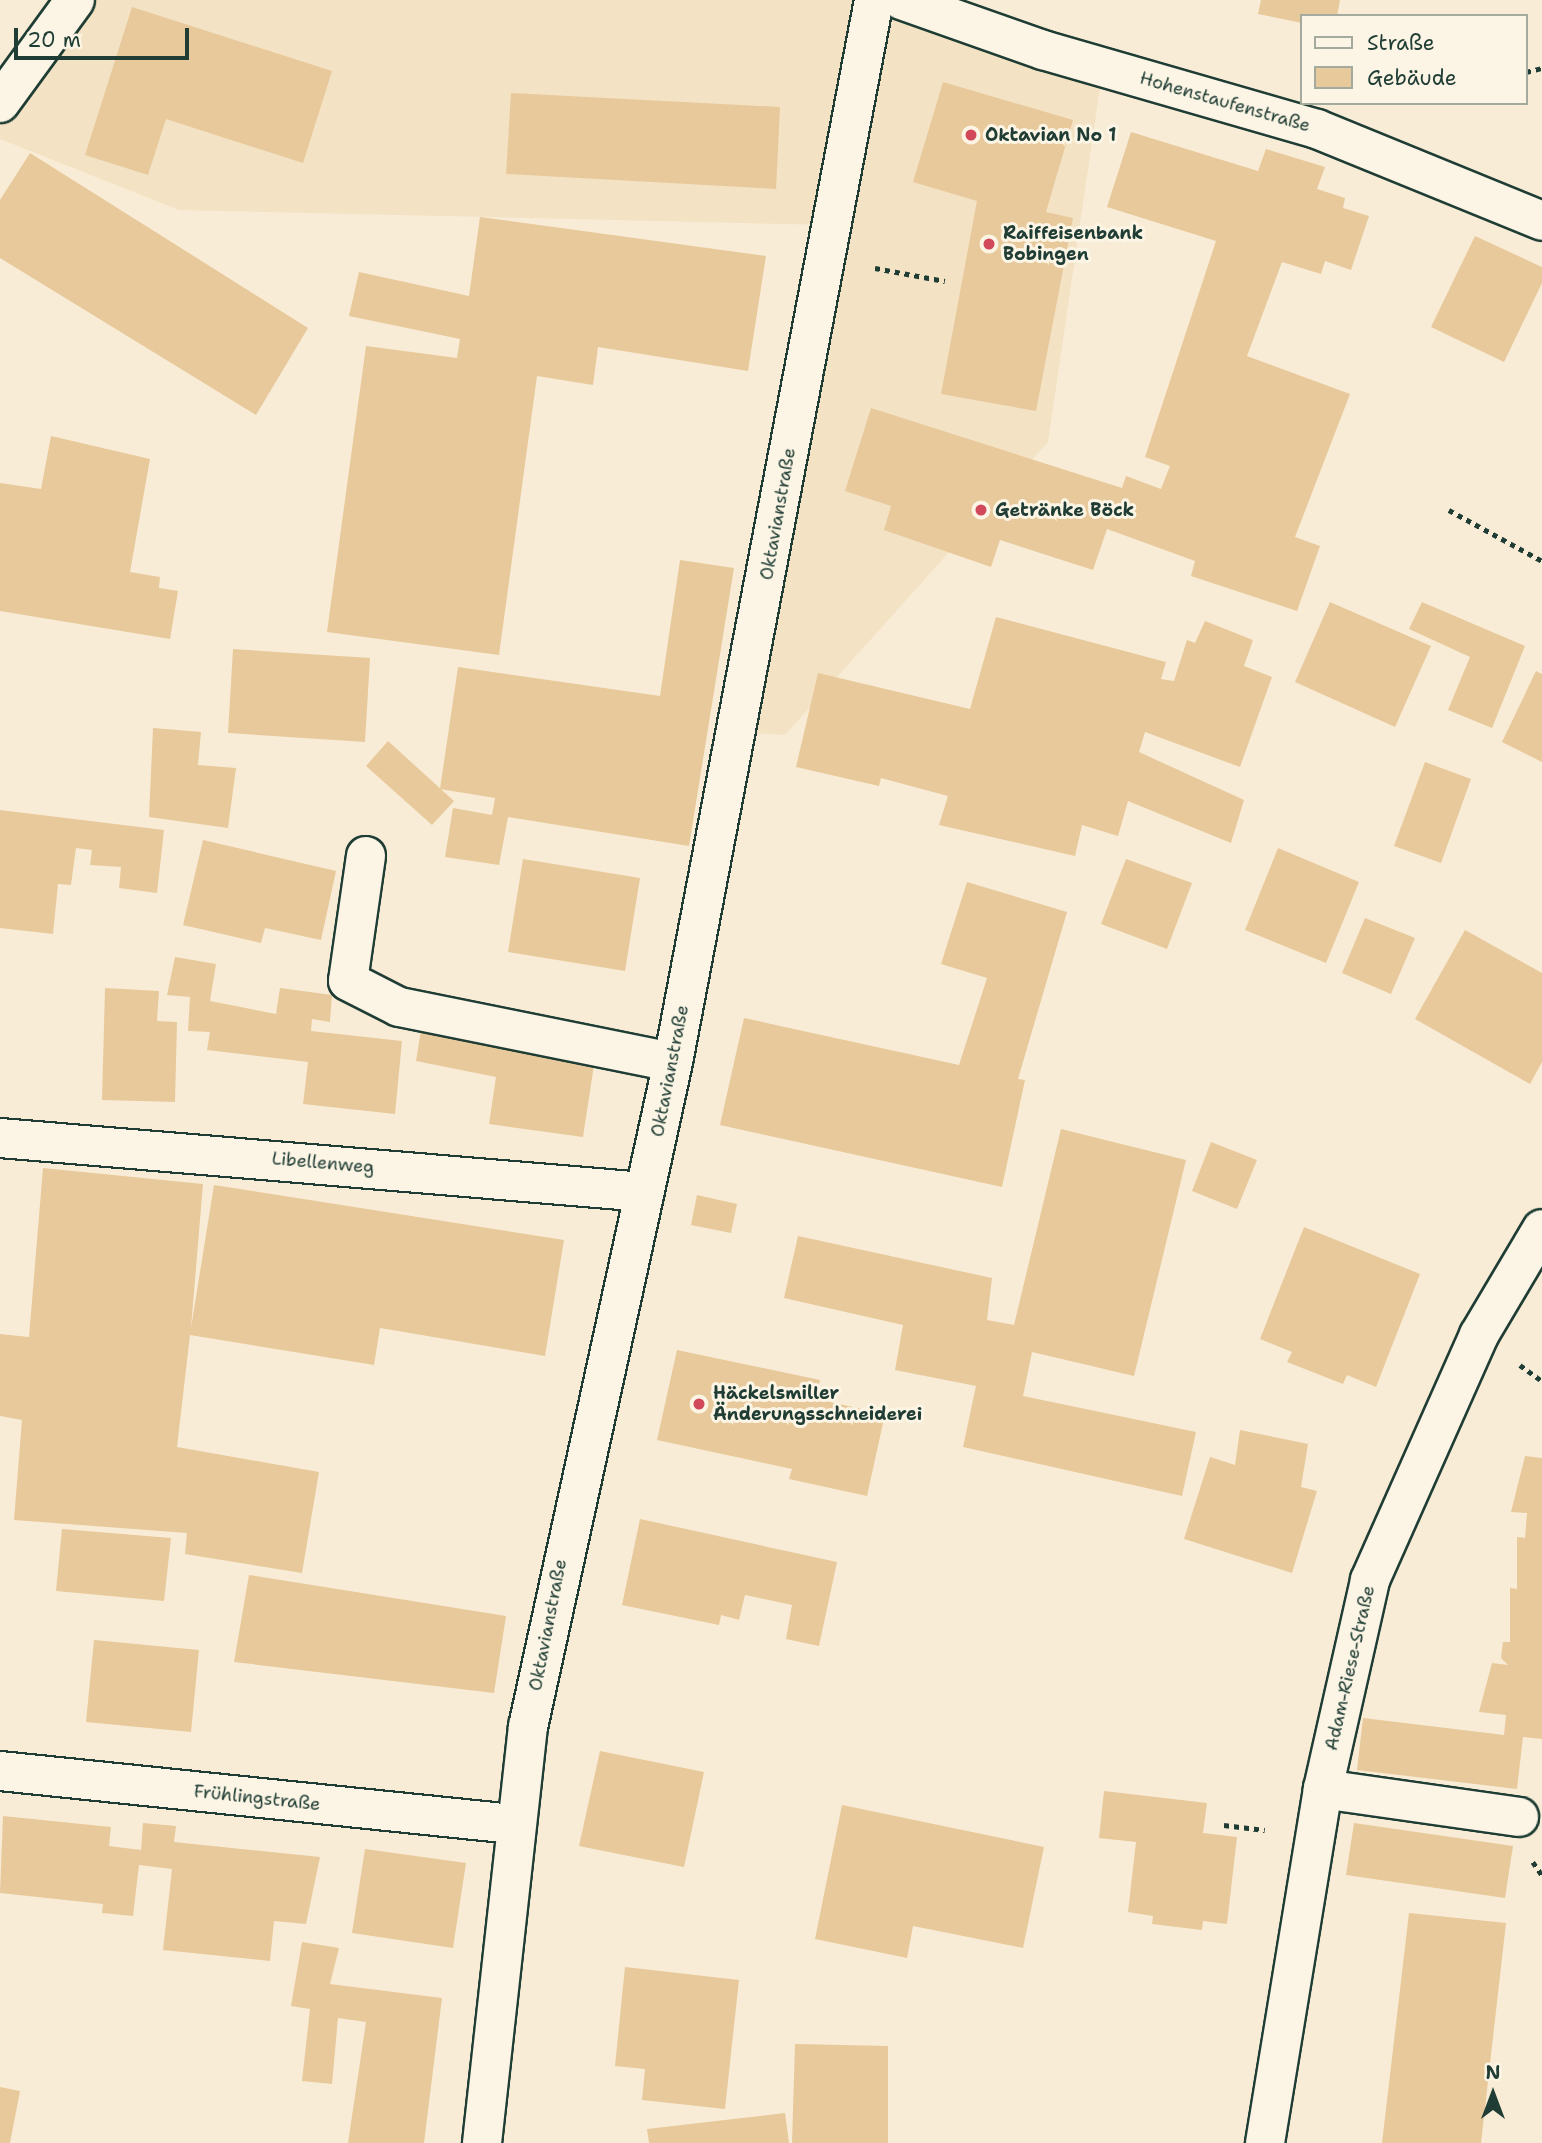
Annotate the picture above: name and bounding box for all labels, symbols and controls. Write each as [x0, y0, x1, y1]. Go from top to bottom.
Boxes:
scale bar [18, 14, 192, 58]
legend [1300, 14, 1528, 105]
text: 20 m [27, 26, 81, 54]
text: Straße [1367, 29, 1435, 57]
text: Gebäude [1367, 64, 1457, 92]
street label: Hohenstaufenstraße [1137, 67, 1313, 137]
place label: Oktavian No 1 [985, 124, 1116, 146]
marker: Oktavian No 1 [963, 127, 979, 143]
place label: Raiffeisenbank Bobingen [1003, 223, 1143, 266]
marker: Raiffeisenbank Bobingen [981, 236, 997, 252]
street label: Oktavianstraße [756, 446, 800, 582]
place label: Getränke Böck [995, 499, 1134, 521]
marker: Getränke Böck [973, 502, 989, 518]
street label: Oktavianstraße [647, 1003, 693, 1139]
street label: Libellenweg [271, 1148, 375, 1178]
place label: Häckelsmiller Änderungsschneiderei [713, 1383, 922, 1426]
marker: Häckelsmiller Änderungsschneiderei [691, 1396, 707, 1412]
street label: Oktavianstraße [525, 1557, 571, 1693]
street label: Adam-Riese-Straße [1320, 1583, 1380, 1753]
street label: Frühlingstraße [193, 1781, 321, 1815]
north arrow [1458, 2059, 1528, 2129]
text: N [1485, 2060, 1501, 2085]

